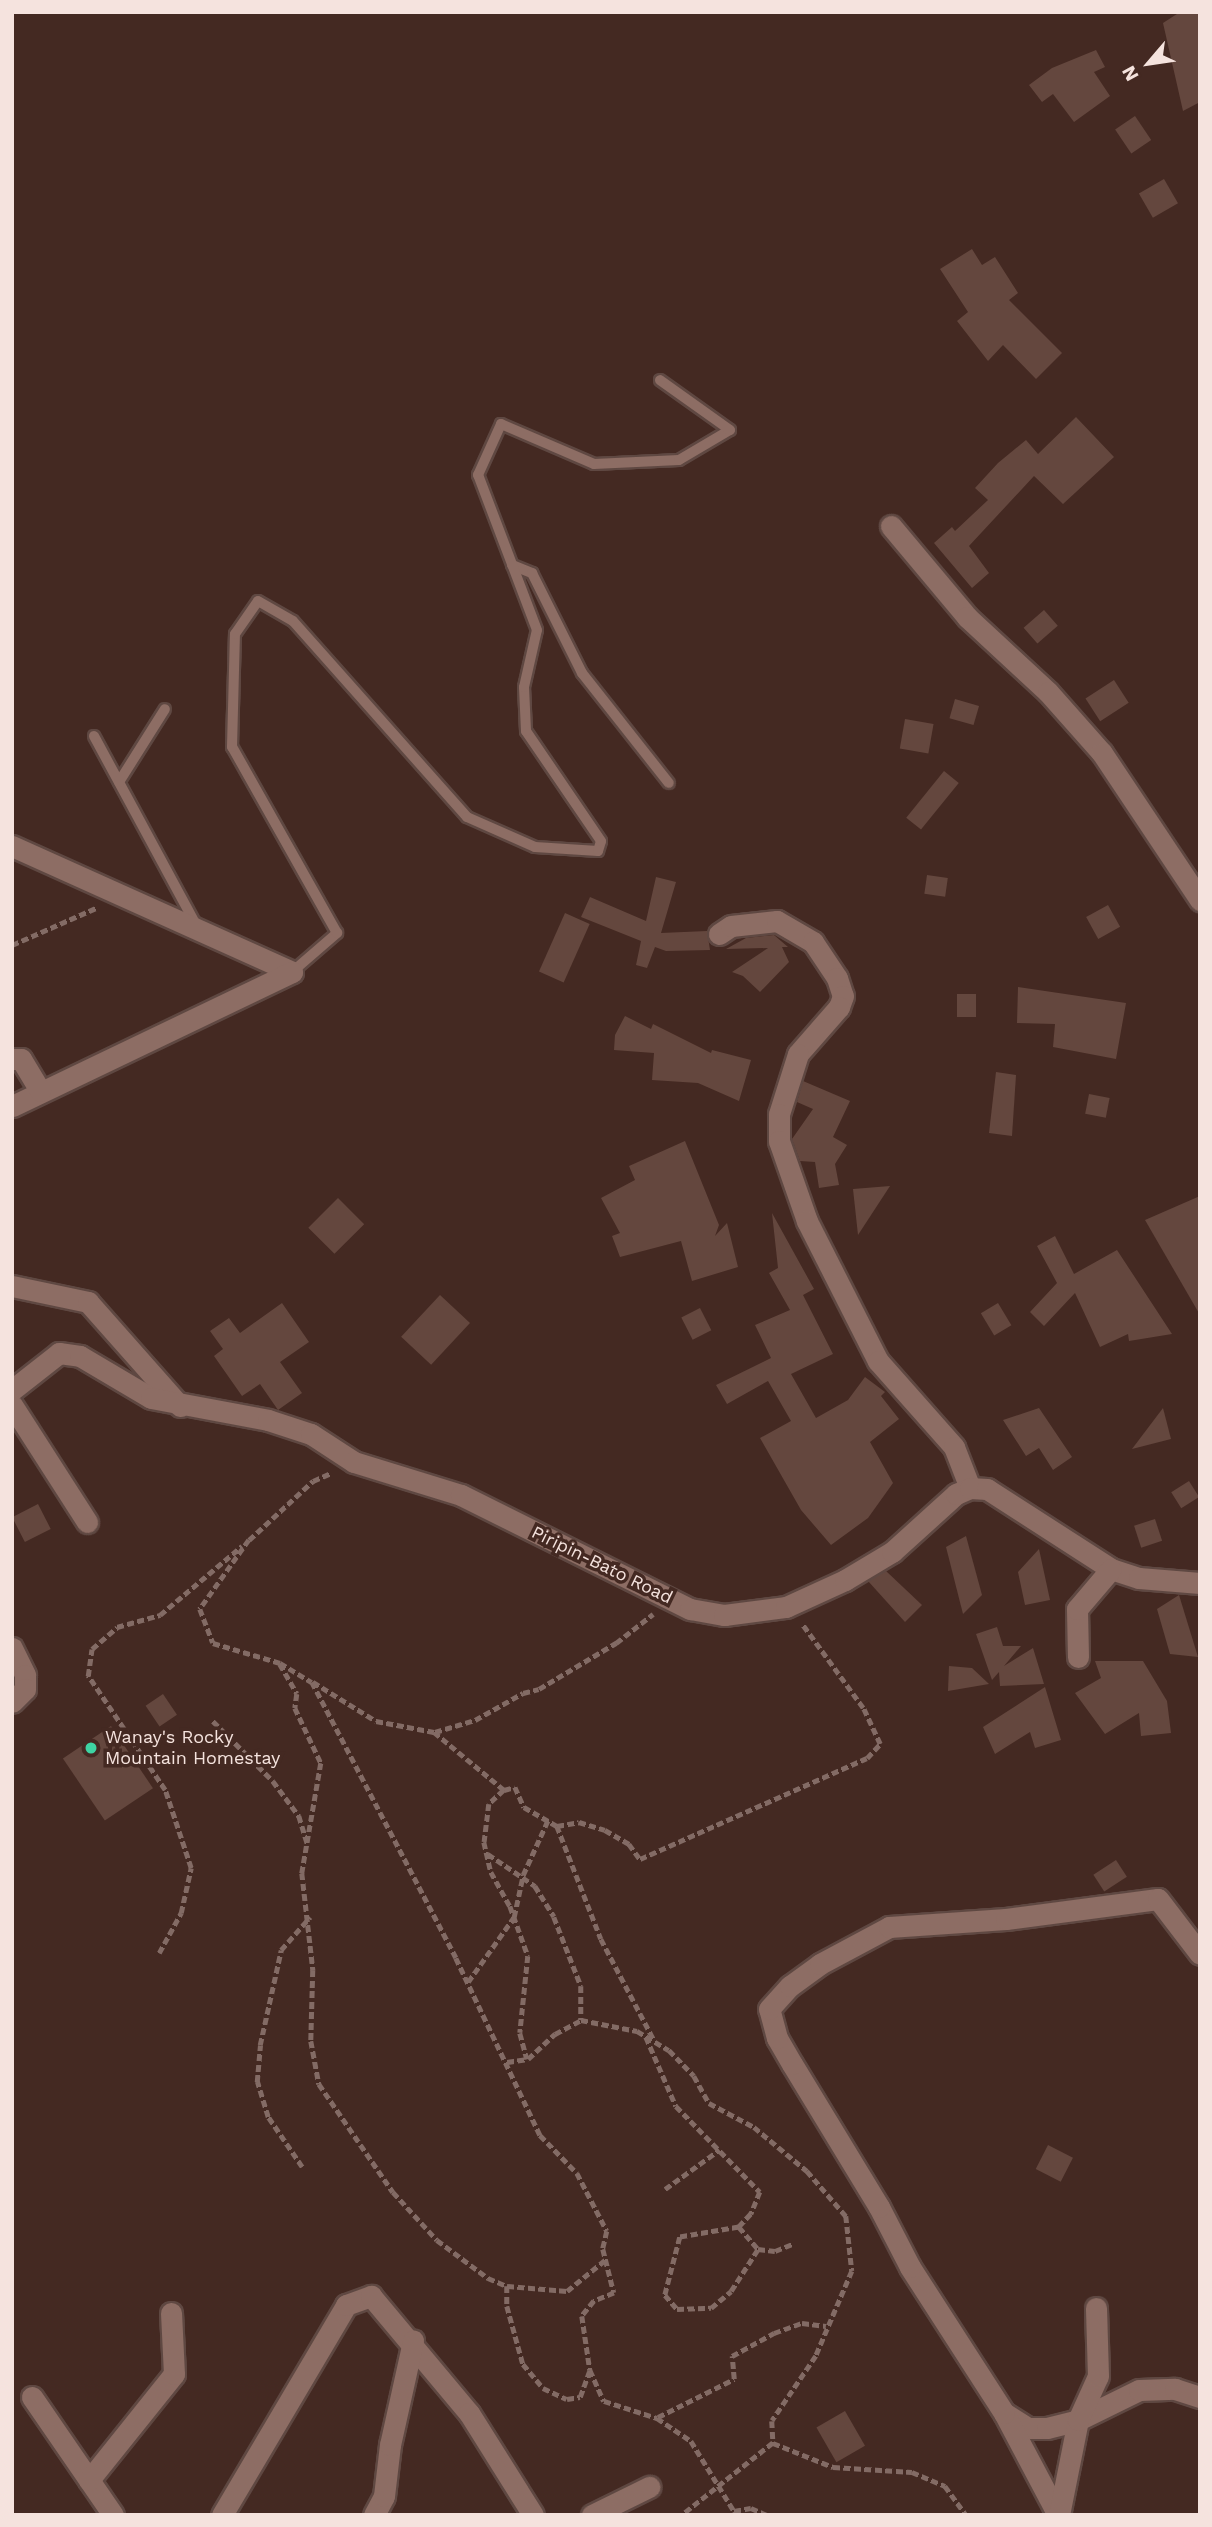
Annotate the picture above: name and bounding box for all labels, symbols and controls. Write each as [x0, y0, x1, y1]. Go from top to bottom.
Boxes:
north arrow [1114, 28, 1184, 98]
text: N [1117, 62, 1144, 85]
street label: Piripin-Bato Road [528, 1521, 676, 1609]
place label: Wanay's Rocky Mountain Homestay [105, 1727, 280, 1770]
marker: Wanay's Rocky Mountain Homestay [83, 1740, 99, 1756]

